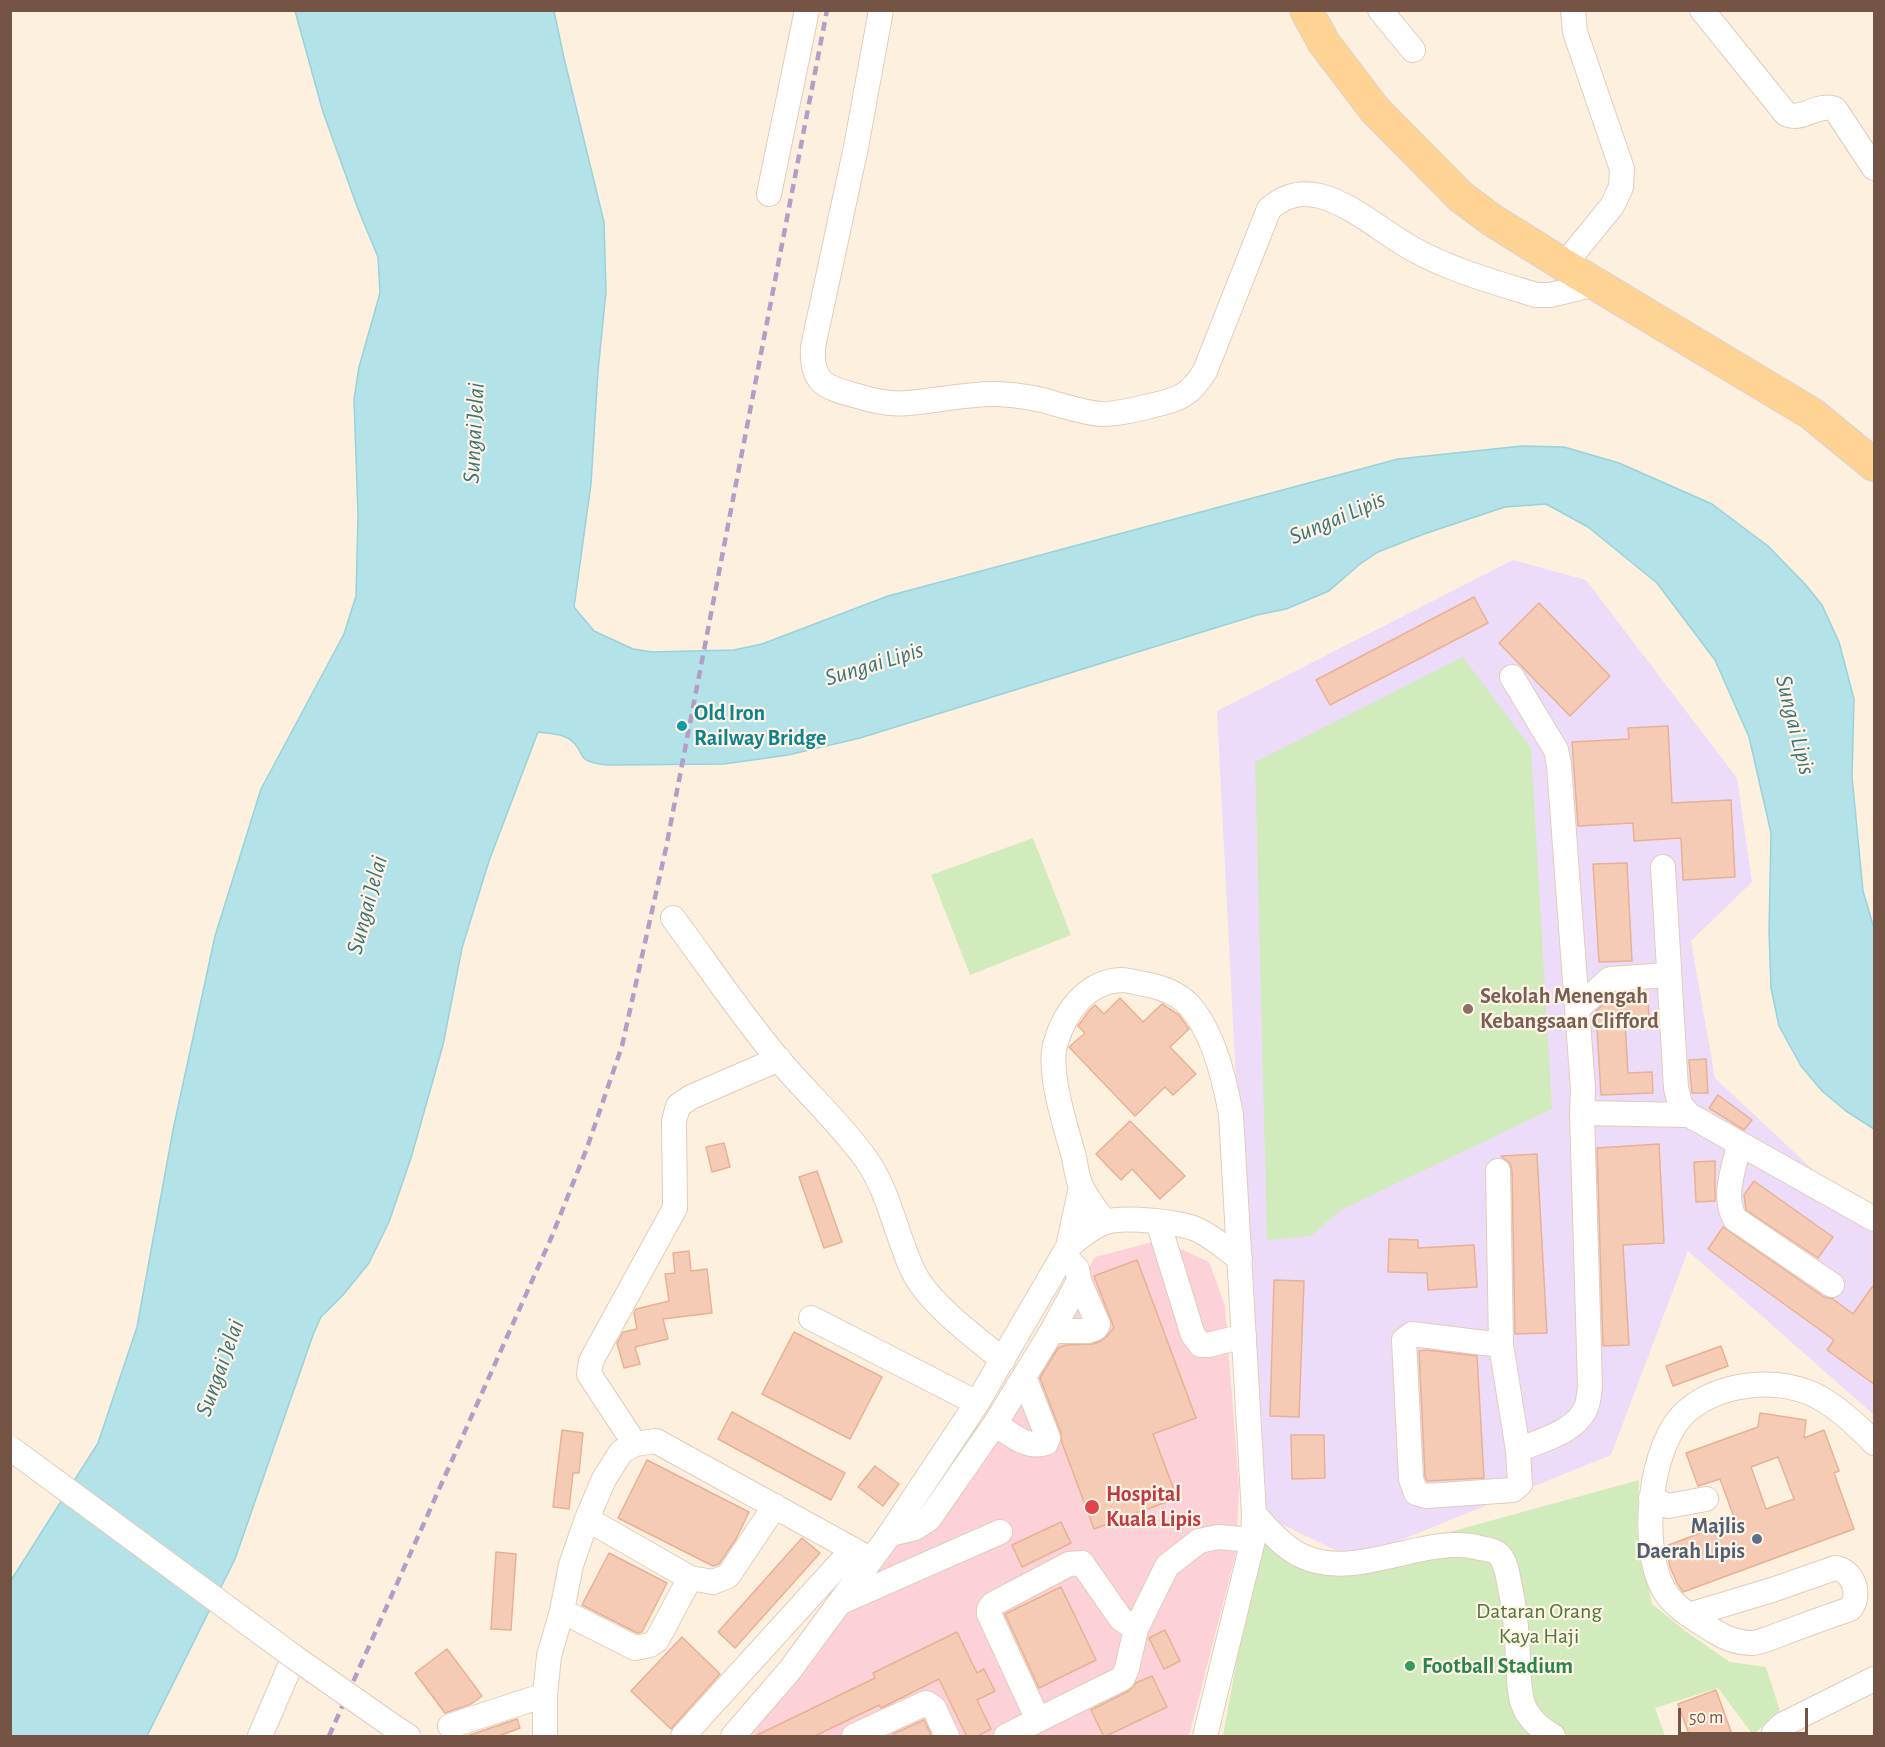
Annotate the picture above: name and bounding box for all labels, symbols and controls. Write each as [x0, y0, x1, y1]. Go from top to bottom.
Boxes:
water label: Sungai Jelai [457, 382, 491, 484]
water label: Sungai Lipis [1285, 485, 1389, 551]
water label: Sungai Lipis [821, 635, 927, 693]
water label: Sungai Lipis [1769, 672, 1821, 778]
place label: Old Iron Railway Bridge [694, 700, 826, 752]
marker: Old Iron Railway Bridge [675, 719, 689, 733]
water label: Sungai Jelai [340, 853, 394, 957]
place label: Sekolah Menengah Kebangsaan Clifford [1480, 983, 1659, 1034]
marker: Sekolah Menengah Kebangsaan Clifford [1461, 1002, 1475, 1016]
water label: Sungai Jelai [189, 1316, 251, 1420]
place label: Hospital Kuala Lipis [1106, 1481, 1201, 1532]
marker: Hospital Kuala Lipis [1083, 1498, 1101, 1516]
place label: Majlis Daerah Lipis [1636, 1513, 1745, 1564]
marker: Majlis Daerah Lipis [1750, 1532, 1764, 1546]
park label: Dataran Orang Kaya Haji [1476, 1598, 1602, 1650]
place label: Football Stadium [1422, 1653, 1573, 1679]
marker: Football Stadium [1403, 1659, 1417, 1673]
scale bar [1681, 1696, 1812, 1734]
text: 50 m [1689, 1709, 1723, 1727]

